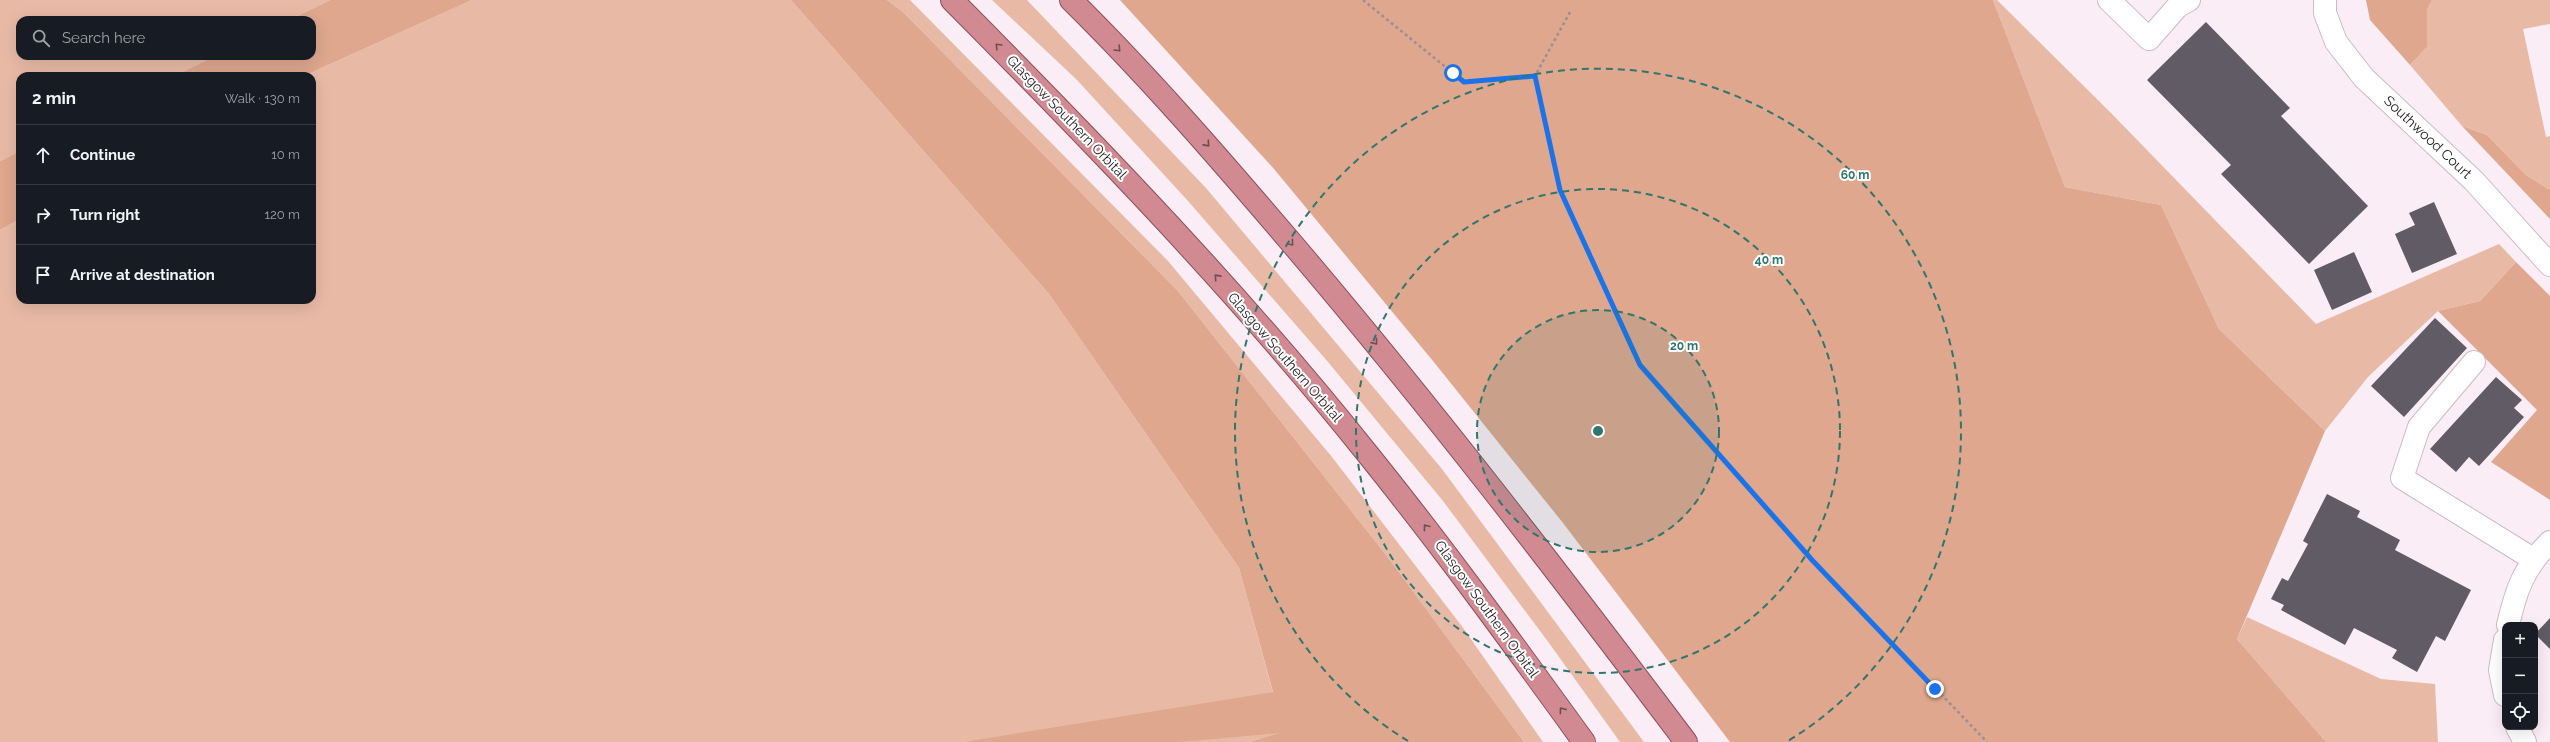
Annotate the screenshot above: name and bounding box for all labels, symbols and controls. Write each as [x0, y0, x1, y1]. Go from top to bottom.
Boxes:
search box [16, 16, 316, 60]
icon: search [30, 27, 52, 49]
text: Search here [62, 29, 145, 47]
one-way arrow [995, 43, 1003, 51]
one-way arrow [1113, 44, 1121, 52]
street label: Glasgow Southern Orbital [1004, 52, 1130, 182]
route start [1444, 64, 1462, 82]
text: 2 min [32, 88, 76, 108]
text: Walk · 130 m [225, 91, 300, 106]
street label: Southwood Court [2381, 92, 2475, 182]
one-way arrow [1202, 139, 1209, 147]
icon: ahead [32, 144, 54, 166]
text: Continue [70, 146, 135, 164]
text: 10 m [271, 147, 300, 162]
text: 60 m [1841, 168, 1869, 182]
icon: right [32, 204, 54, 226]
text: Turn right [70, 206, 140, 224]
text: 120 m [264, 207, 300, 222]
one-way arrow [1287, 238, 1294, 245]
text: 40 m [1755, 253, 1783, 267]
icon: arrive [32, 264, 54, 286]
text: Arrive at destination [70, 266, 215, 284]
one-way arrow [1214, 275, 1221, 282]
street label: Glasgow Southern Orbital [1225, 289, 1345, 425]
one-way arrow [1370, 338, 1377, 345]
text: 20 m [1670, 339, 1698, 353]
centre of rings [1591, 424, 1605, 438]
one-way arrow [1424, 525, 1431, 532]
street label: Glasgow Southern Orbital [1432, 537, 1542, 681]
map controls [2502, 622, 2538, 730]
button: + [2502, 622, 2538, 658]
button: − [2502, 658, 2538, 694]
route end [1926, 680, 1944, 698]
button: locate [2502, 694, 2538, 730]
one-way arrow [1559, 708, 1566, 715]

